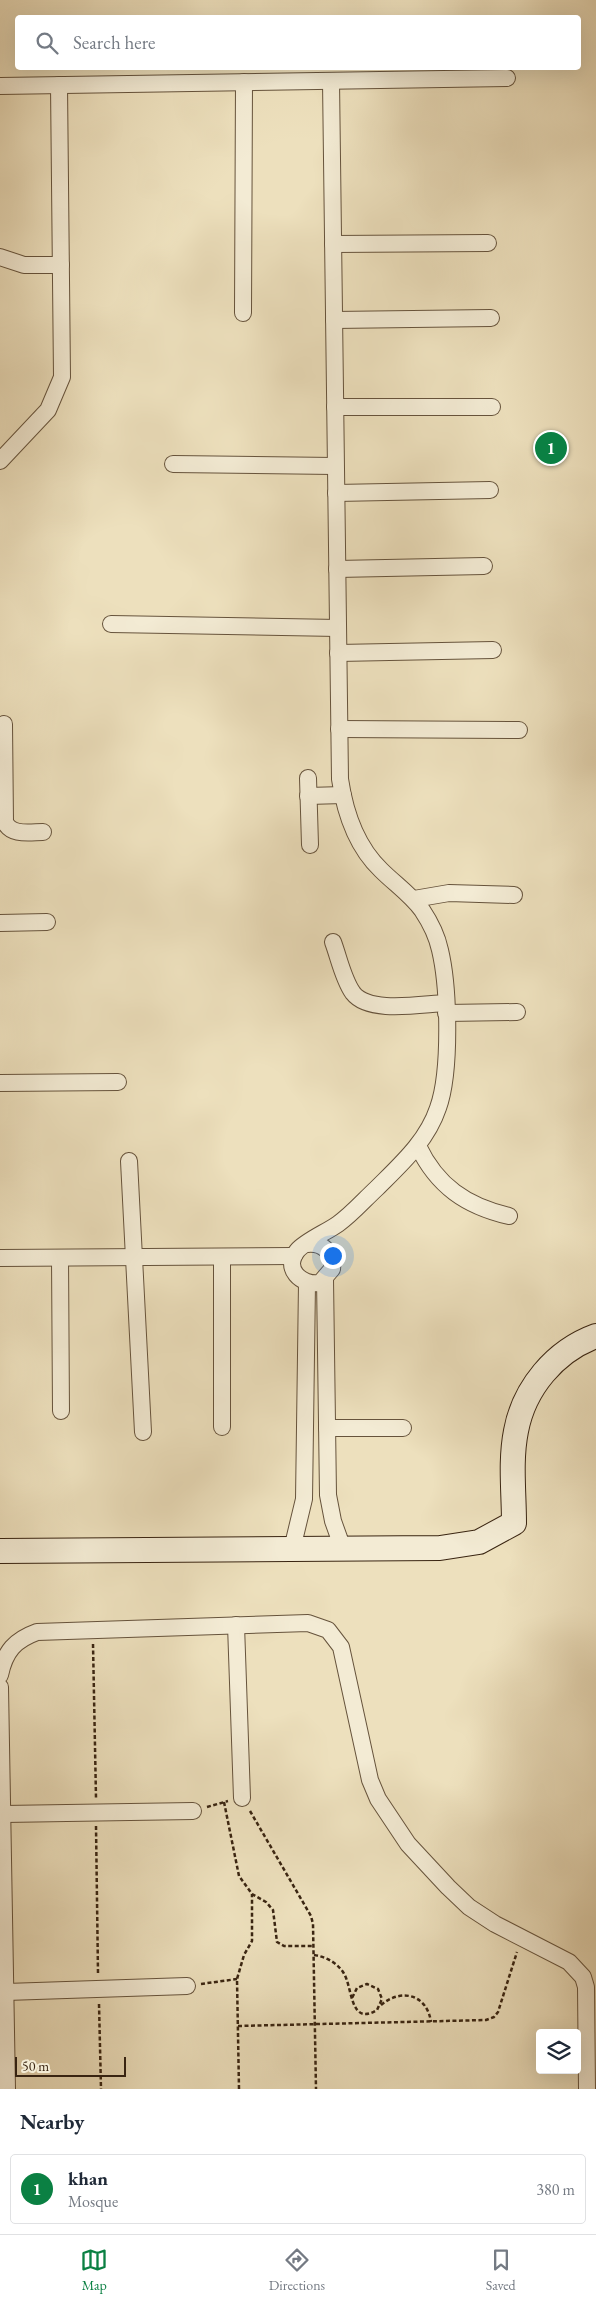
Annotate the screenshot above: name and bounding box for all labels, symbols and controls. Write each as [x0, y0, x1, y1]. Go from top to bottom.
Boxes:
search box [15, 15, 581, 70]
icon: search [33, 29, 61, 57]
text: Search here [73, 30, 155, 55]
pin: 1 [535, 429, 567, 467]
your location [320, 1243, 346, 1269]
map controls [536, 2029, 581, 2074]
button: layers [536, 2029, 581, 2074]
scale bar [15, 2054, 126, 2077]
text: 50 m [22, 2057, 49, 2075]
text: Nearby [20, 2108, 84, 2135]
text: khan [68, 2166, 108, 2191]
text: 1 [33, 2179, 41, 2200]
text: 380 m [536, 2179, 575, 2200]
text: Mosque [68, 2191, 118, 2212]
tab: Map [80, 2246, 108, 2294]
tab: Directions [269, 2246, 325, 2294]
tab: Saved [486, 2246, 516, 2294]

